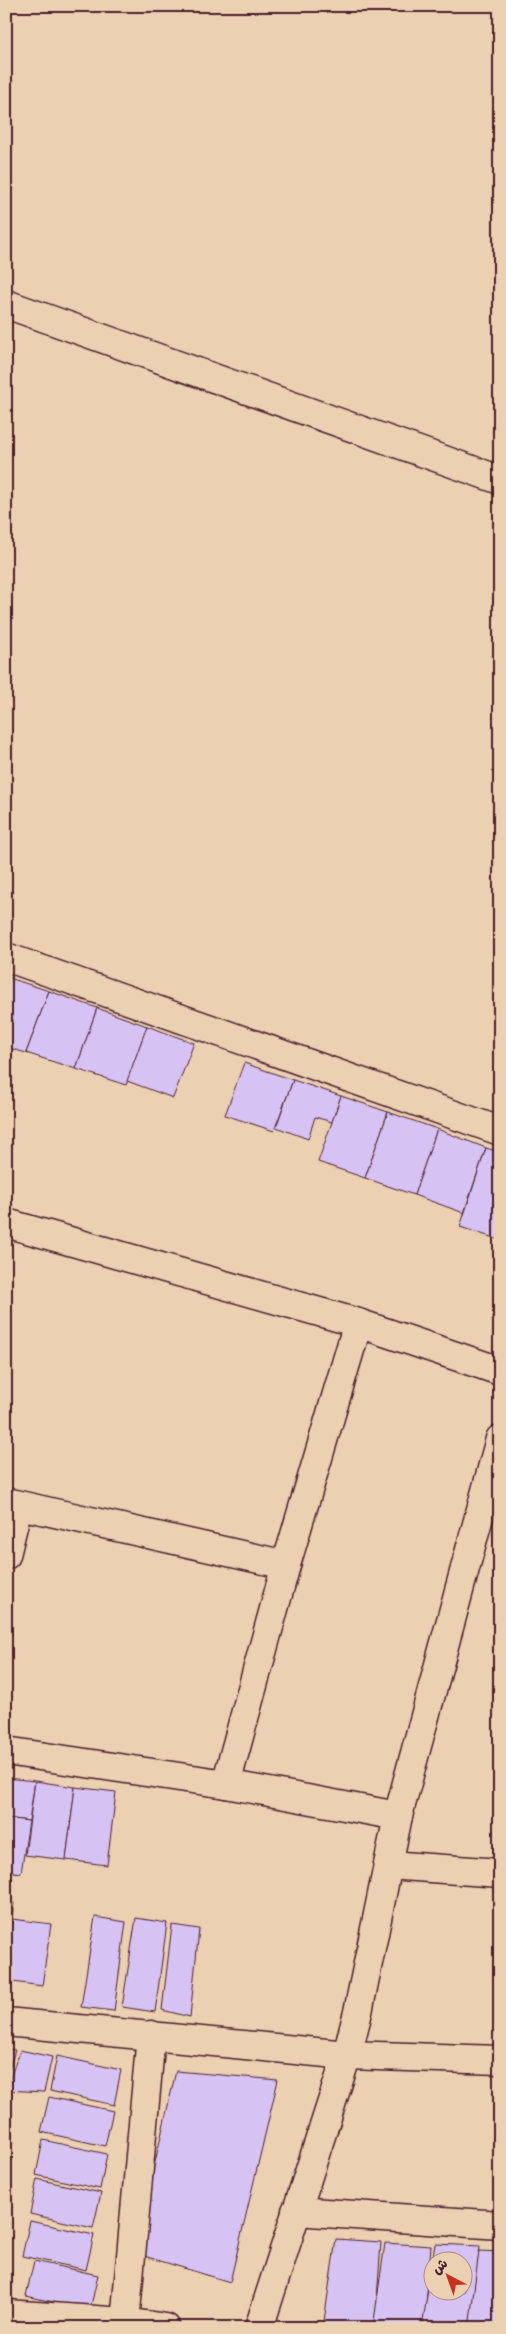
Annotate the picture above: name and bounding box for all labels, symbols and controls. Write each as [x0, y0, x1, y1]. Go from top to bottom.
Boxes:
north arrow [424, 2252, 474, 2302]
text: ش [428, 2255, 451, 2278]

